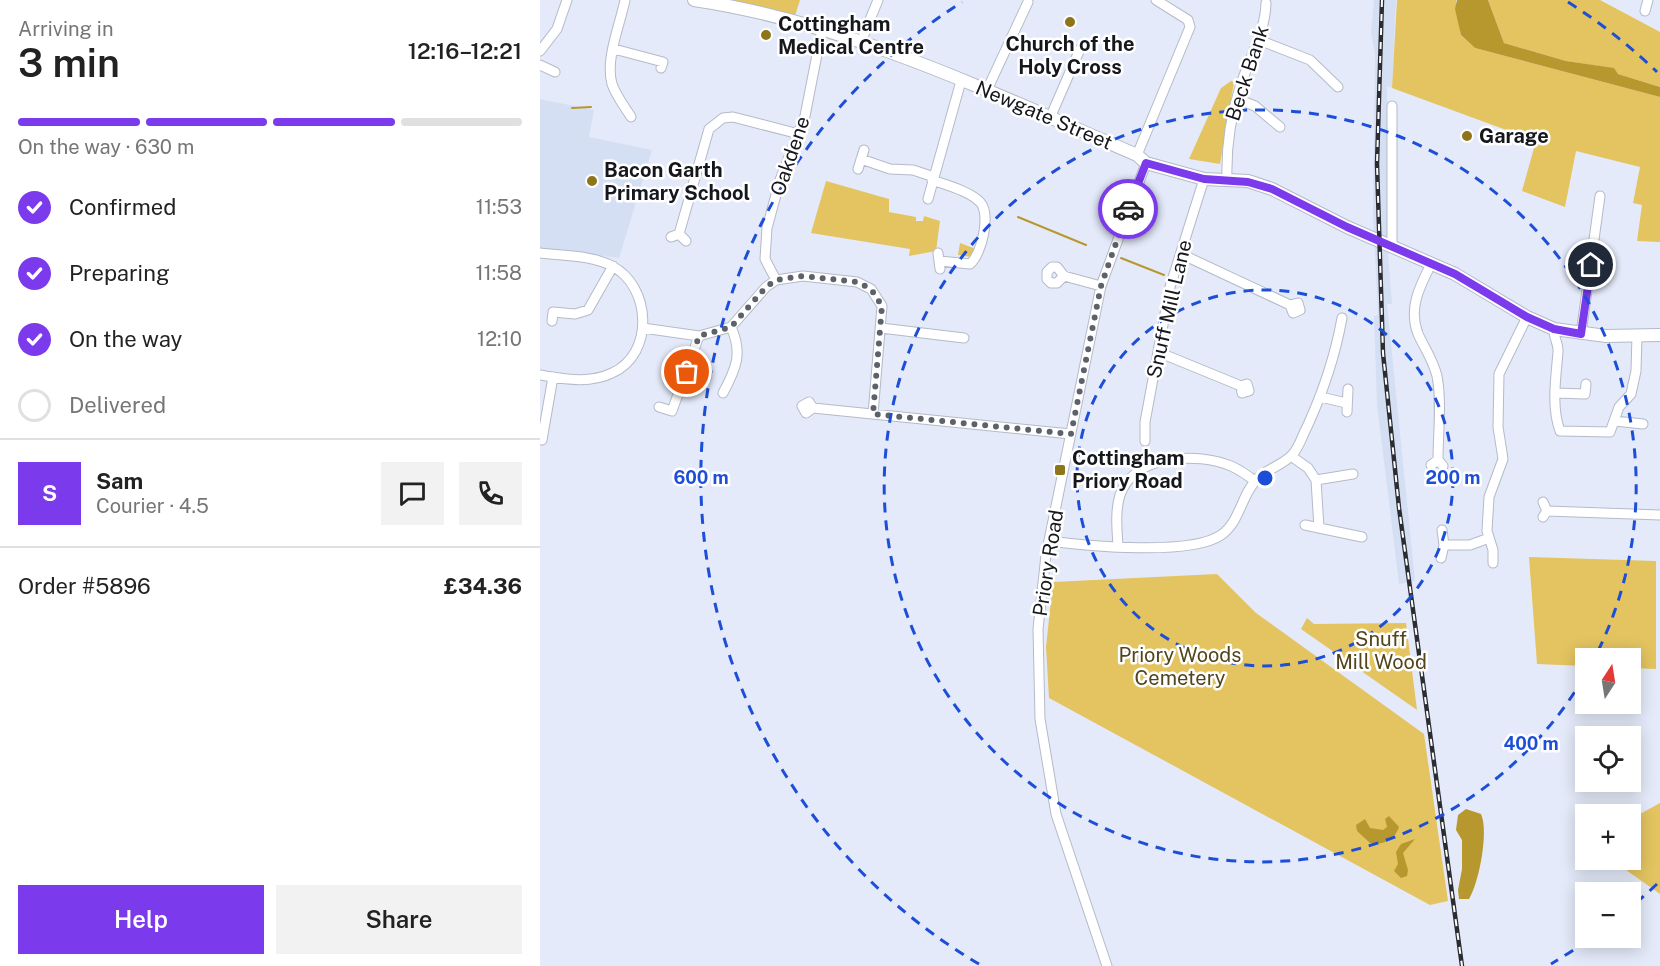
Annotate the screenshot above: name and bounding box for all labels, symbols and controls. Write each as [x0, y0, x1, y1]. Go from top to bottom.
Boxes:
place label: Cottingham Medical Centre [778, 12, 924, 59]
marker: Church of the Holy Cross [1063, 15, 1077, 29]
text: Arriving in [18, 17, 113, 41]
street label: Beck Bank [1220, 22, 1274, 124]
marker: Cottingham Medical Centre [759, 28, 773, 42]
place label: Church of the Holy Cross [1006, 32, 1134, 79]
text: 12:16–12:21 [408, 38, 522, 64]
text: 3 min [18, 40, 120, 86]
street label: Newgate Street [972, 75, 1116, 155]
street label: Oakdene [765, 113, 815, 199]
place label: Garage [1479, 124, 1549, 148]
marker: Garage [1460, 129, 1474, 143]
text: On the way · 630 m [18, 135, 194, 159]
place label: Bacon Garth Primary School [604, 158, 750, 205]
marker: Bacon Garth Primary School [585, 174, 599, 188]
courier [1098, 179, 1158, 239]
icon: check [18, 191, 51, 224]
icon: car [1112, 193, 1145, 226]
text: Confirmed [69, 194, 176, 220]
text: 11:53 [476, 195, 522, 219]
street label: Snuff Mill Lane [1141, 237, 1197, 381]
pin [1565, 239, 1616, 290]
icon: home [1574, 248, 1607, 281]
icon: check [18, 257, 51, 290]
text: Preparing [69, 260, 170, 286]
text: 11:58 [475, 261, 522, 285]
icon: check [18, 323, 51, 356]
text: On the way [69, 326, 182, 352]
text: 12:10 [477, 327, 522, 351]
pin [661, 346, 712, 397]
icon: bag [670, 355, 703, 388]
text: Delivered [69, 392, 166, 418]
place label: Cottingham Priory Road [1072, 446, 1184, 493]
button: chat [381, 462, 444, 525]
button: phone [459, 462, 522, 525]
marker: Cottingham Priory Road [1053, 463, 1067, 477]
text: 600 m [673, 467, 729, 488]
text: 200 m [1426, 467, 1480, 488]
text: Sam [96, 468, 143, 494]
centre of rings [1255, 468, 1275, 488]
text: S [42, 480, 57, 506]
text: Courier · 4.5 [96, 494, 209, 518]
street label: Priory Road [1028, 508, 1068, 618]
text: Order #5896 [18, 573, 151, 599]
text: £34.36 [444, 573, 522, 599]
park label: Snuff Mill Wood [1335, 627, 1427, 674]
park label: Priory Woods Cemetery [1119, 643, 1241, 690]
north arrow [1575, 648, 1641, 714]
map controls [1575, 648, 1641, 948]
button: locate [1575, 726, 1641, 792]
text: 400 m [1503, 733, 1559, 754]
button: + [1575, 804, 1641, 870]
button: − [1575, 882, 1641, 948]
button: Help [18, 885, 264, 954]
button: Share [276, 885, 522, 954]

